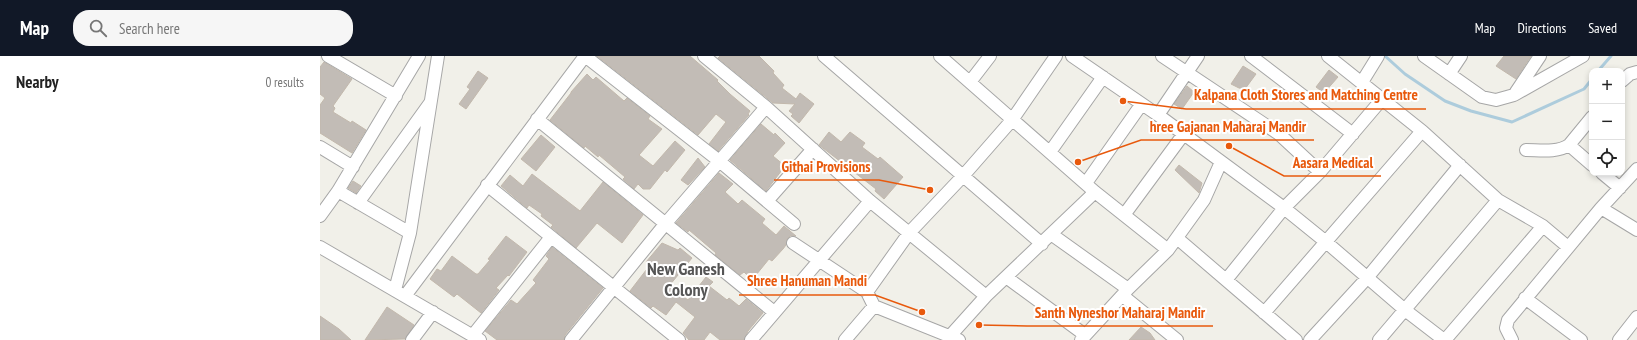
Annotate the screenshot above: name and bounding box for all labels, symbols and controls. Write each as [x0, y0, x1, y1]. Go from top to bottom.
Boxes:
search box [73, 10, 353, 46]
text: Map [20, 16, 49, 40]
icon: search [87, 17, 109, 39]
text: Search here [119, 19, 180, 38]
text: Map [1475, 19, 1495, 37]
text: Directions [1517, 19, 1566, 37]
text: Saved [1588, 19, 1617, 37]
map controls [1589, 68, 1625, 176]
button: + [1589, 68, 1625, 104]
text: Nearby [16, 71, 59, 93]
text: 0 results [265, 74, 304, 91]
callout: Kalpana Cloth Stores and Matching Centre [1186, 82, 1426, 109]
text: Kalpana Cloth Stores and Matching Centre [1194, 85, 1418, 104]
button: − [1589, 104, 1625, 140]
callout: hree Gajanan Maharaj Mandir [1141, 113, 1314, 140]
text: hree Gajanan Maharaj Mandir [1150, 117, 1307, 136]
button: locate [1589, 140, 1625, 176]
callout: Aasara Medical [1284, 149, 1381, 176]
callout: Githai Provisions [774, 153, 879, 180]
text: Aasara Medical [1292, 153, 1374, 172]
text: Githai Provisions [781, 157, 871, 176]
district label: New Ganesh Colony [647, 257, 725, 301]
callout: Shree Hanuman Mandi [739, 268, 875, 295]
text: Shree Hanuman Mandi [747, 271, 867, 290]
callout: Santh Nyneshor Maharaj Mandir [1027, 299, 1213, 326]
text: Santh Nyneshor Maharaj Mandir [1035, 303, 1206, 322]

